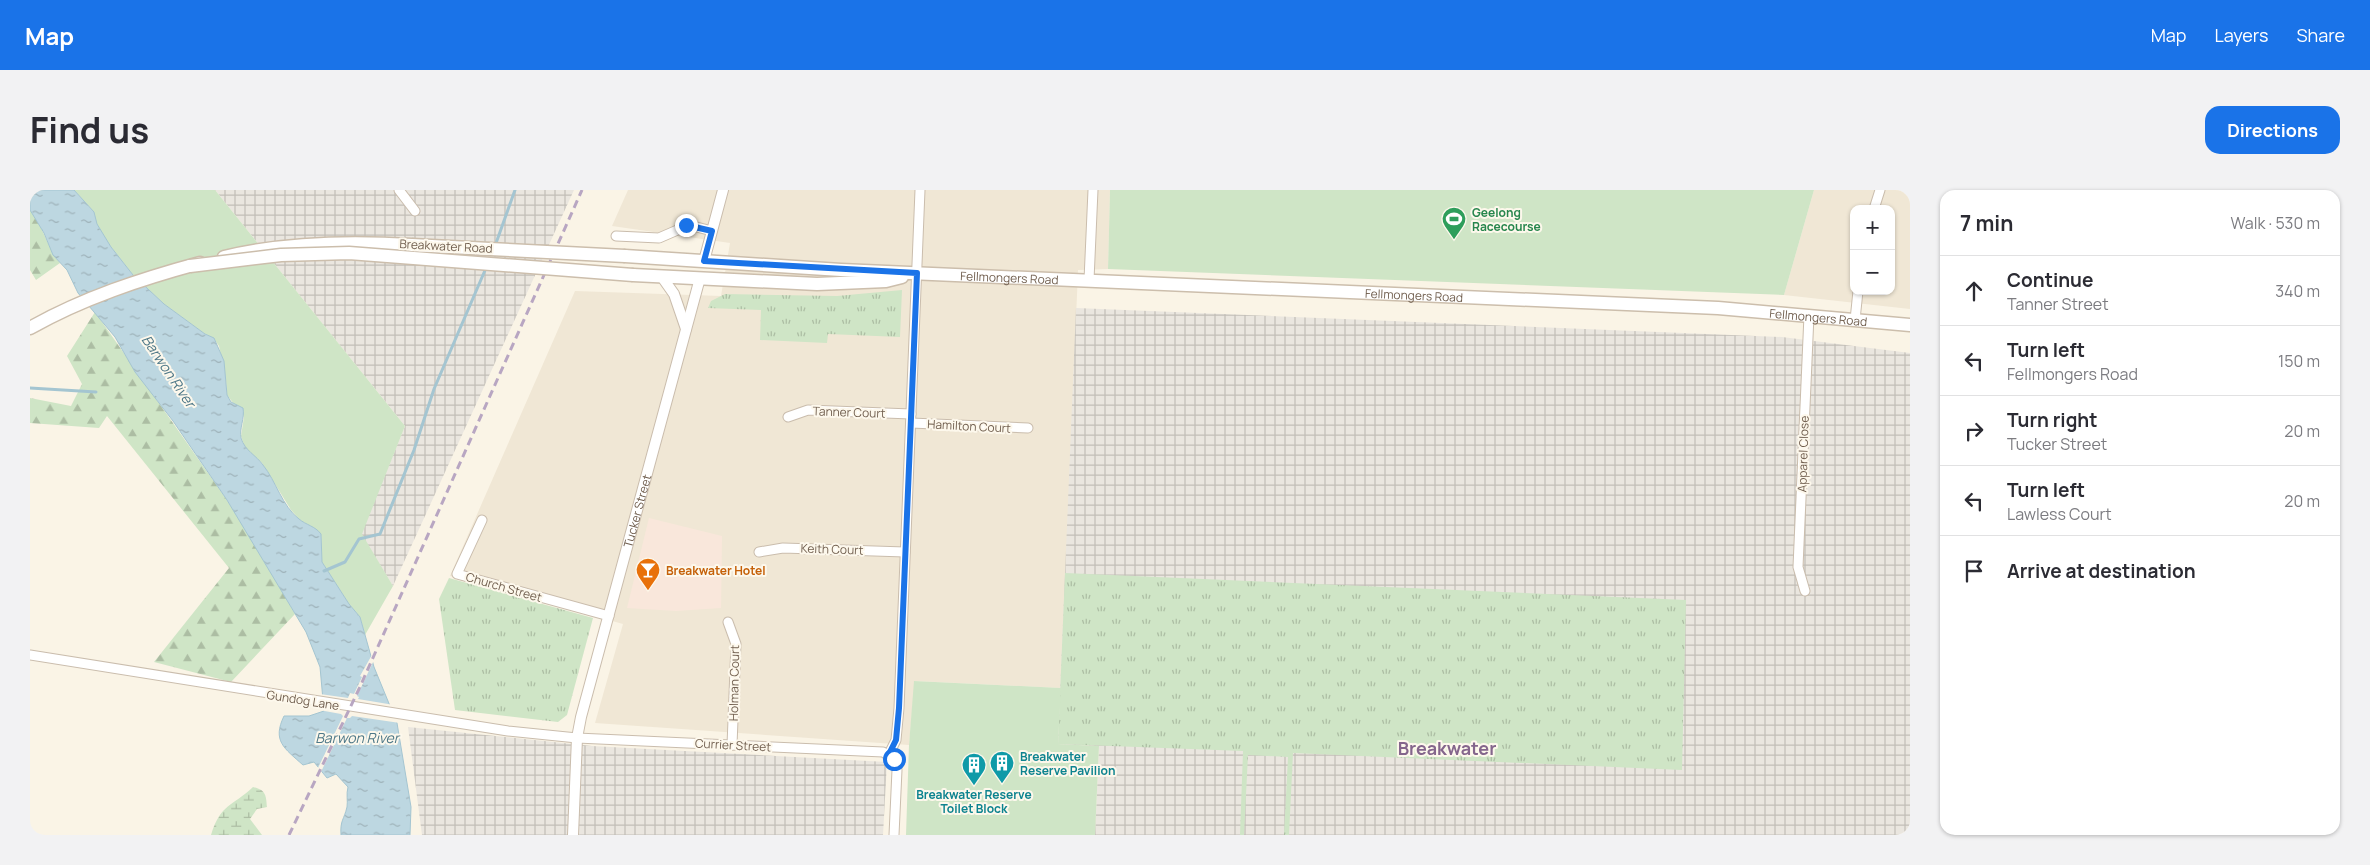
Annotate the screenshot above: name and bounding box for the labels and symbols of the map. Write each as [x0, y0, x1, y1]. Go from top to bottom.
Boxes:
place label: Geelong Racecourse [1472, 204, 1541, 235]
sports icon: Geelong Racecourse [1441, 206, 1467, 240]
route end [675, 214, 698, 237]
street label: Breakwater Road [399, 235, 493, 257]
street label: Fellmongers Road [960, 267, 1059, 288]
street label: Fellmongers Road [1365, 284, 1463, 305]
street label: Fellmongers Road [1769, 304, 1868, 330]
water label: Barwon River [138, 331, 201, 413]
street label: Tanner Court [812, 402, 886, 422]
street label: Hamilton Court [927, 415, 1011, 437]
street label: Apparel Close [1793, 415, 1813, 493]
street label: Tucker Street [619, 472, 655, 549]
street label: Keith Court [800, 539, 864, 559]
bar icon: Breakwater Hotel [635, 557, 661, 591]
place label: Breakwater Hotel [666, 562, 766, 579]
street label: Church Street [464, 568, 544, 606]
street label: Holman Court [725, 644, 743, 721]
street label: Gundog Lane [265, 686, 341, 714]
water label: Barwon River [315, 728, 401, 747]
street label: Currier Street [695, 735, 772, 755]
district label: Breakwater [1398, 736, 1496, 760]
route start [883, 748, 906, 771]
place label: Breakwater Reserve Pavilion [1020, 748, 1116, 779]
building icon: Breakwater Reserve Pavilion [989, 750, 1015, 784]
building icon: Breakwater Reserve Toilet Block [961, 752, 987, 786]
place label: Breakwater Reserve Toilet Block [916, 786, 1032, 817]

